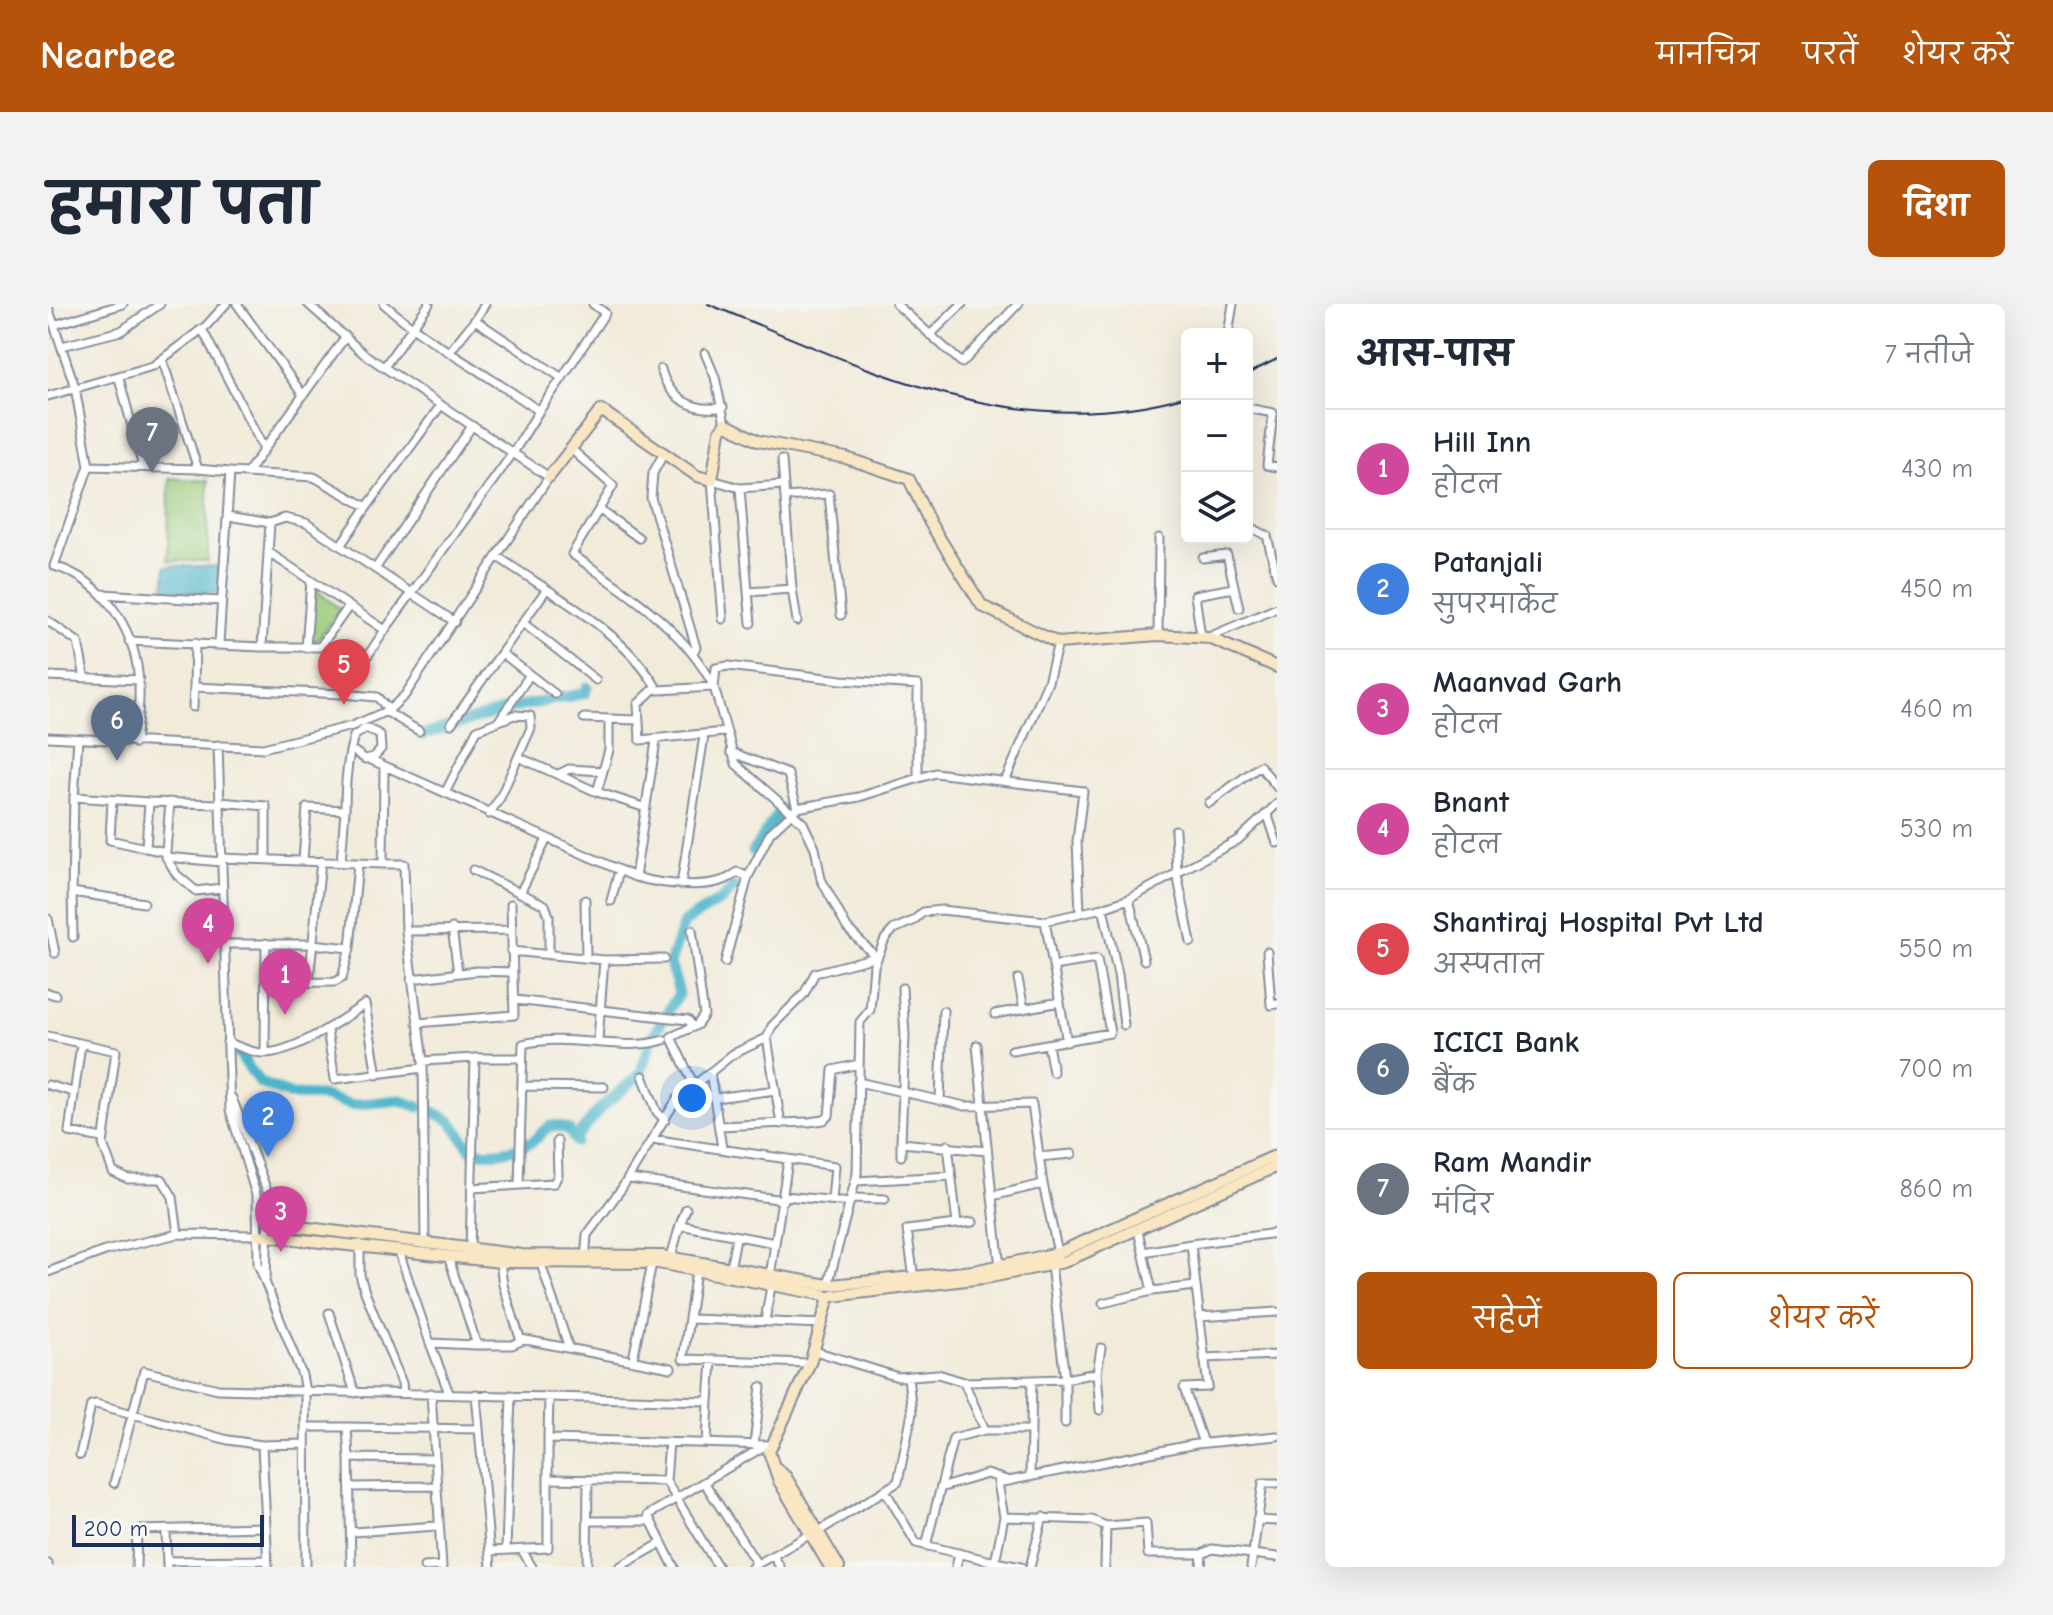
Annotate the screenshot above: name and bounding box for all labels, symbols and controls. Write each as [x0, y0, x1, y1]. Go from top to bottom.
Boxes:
text: Nearbee [40, 34, 175, 78]
text: मानचित्र [1656, 39, 1759, 71]
text: परतें [1803, 39, 1858, 71]
text: शेयर करें [1902, 39, 2013, 71]
button: दिशा [1868, 160, 2005, 257]
text: हमारा पता [48, 173, 317, 237]
map controls [1181, 328, 1253, 544]
button: + [1181, 328, 1253, 400]
text: आस-पास [1357, 334, 1513, 374]
text: 7 नतीजे [1885, 340, 1973, 370]
button: − [1181, 400, 1253, 472]
pin: 7 [126, 407, 178, 473]
text: Hill Inn [1433, 425, 1531, 460]
text: 1 [1378, 454, 1388, 484]
text: 430 m [1901, 454, 1973, 484]
text: होटल [1433, 470, 1501, 500]
button: layers [1181, 472, 1253, 544]
text: Patanjali [1433, 545, 1543, 580]
text: 2 [1377, 574, 1389, 604]
text: 450 m [1900, 574, 1973, 604]
text: सुपरमार्केट [1433, 590, 1557, 620]
pin: 5 [318, 639, 370, 705]
text: Maanvad Garh [1433, 665, 1622, 700]
text: 3 [1377, 694, 1389, 724]
text: 460 m [1900, 694, 1973, 724]
pin: 6 [91, 695, 143, 761]
text: होटल [1433, 710, 1501, 740]
text: Bnant [1433, 785, 1509, 820]
text: 4 [1377, 814, 1389, 844]
text: 530 m [1900, 814, 1973, 844]
text: होटल [1433, 830, 1501, 860]
pin: 4 [182, 898, 234, 964]
text: Shantiraj Hospital Pvt Ltd [1433, 905, 1764, 940]
text: 5 [1376, 934, 1390, 964]
text: 550 m [1899, 934, 1973, 964]
pin: 1 [259, 949, 311, 1015]
text: अस्पताल [1433, 950, 1543, 980]
text: ICICI Bank [1433, 1025, 1579, 1060]
text: 6 [1376, 1054, 1390, 1084]
text: 700 m [1899, 1054, 1973, 1084]
text: बैंक [1433, 1070, 1475, 1100]
your location [672, 1078, 712, 1118]
pin: 2 [242, 1091, 294, 1157]
text: Ram Mandir [1433, 1145, 1591, 1180]
text: 7 [1377, 1174, 1389, 1204]
text: 860 m [1899, 1174, 1973, 1204]
pin: 3 [255, 1186, 307, 1252]
text: मंदिर [1433, 1190, 1493, 1220]
button: सहेजें [1357, 1272, 1657, 1369]
button: शेयर करें [1673, 1272, 1973, 1369]
scale bar [72, 1511, 264, 1547]
text: 200 m [84, 1516, 148, 1542]

